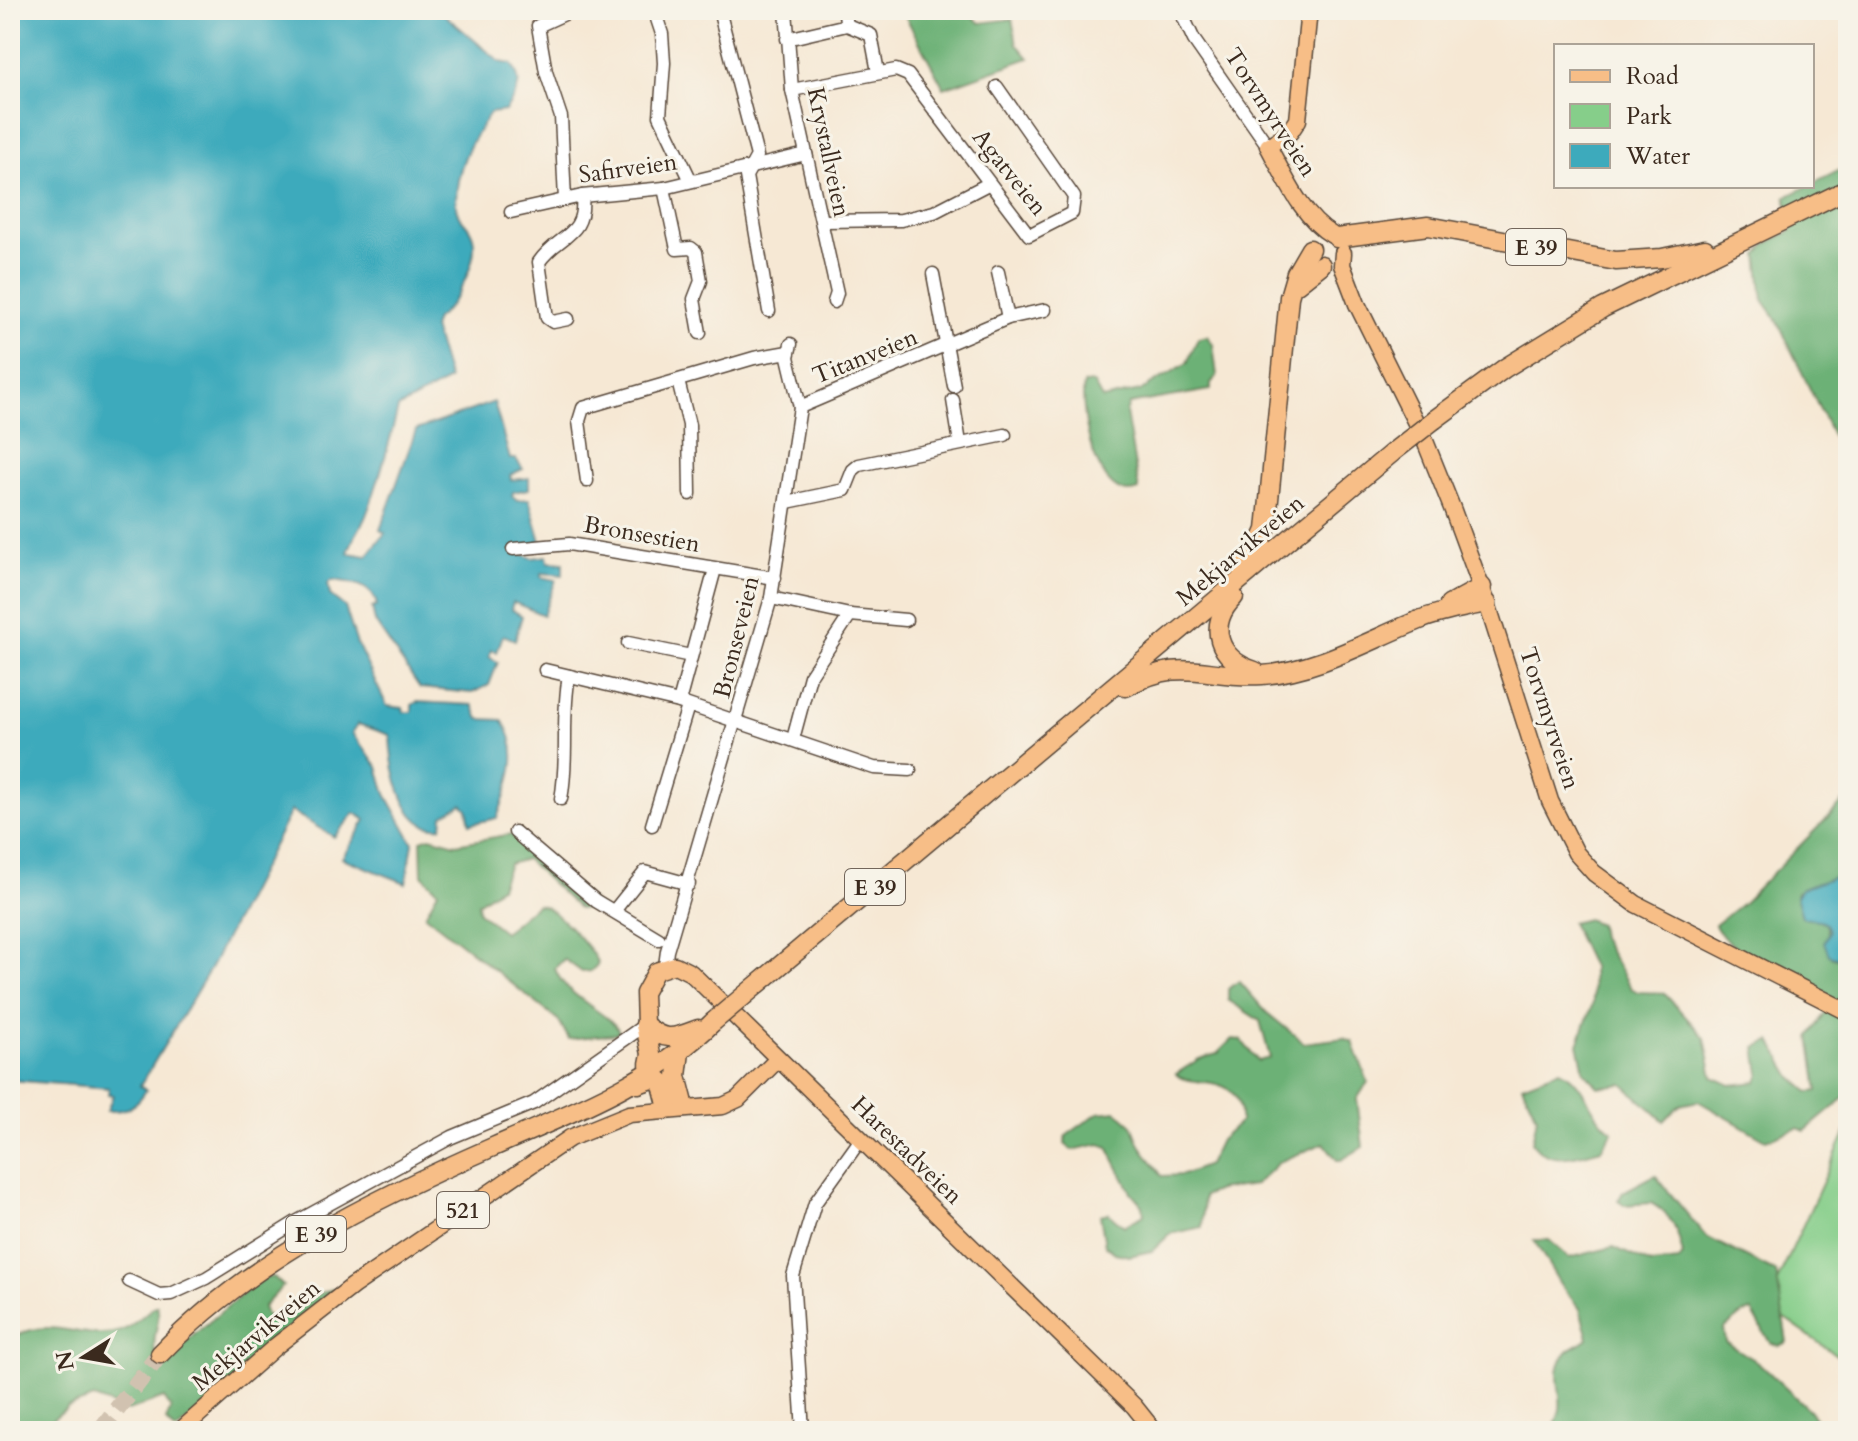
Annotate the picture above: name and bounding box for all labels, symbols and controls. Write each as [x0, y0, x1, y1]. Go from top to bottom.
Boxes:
street label: Torvmyrveien [1217, 41, 1325, 183]
legend [1554, 44, 1814, 188]
text: Road [1626, 60, 1679, 93]
street label: Krystallveien [799, 84, 858, 220]
text: Park [1626, 100, 1672, 133]
street label: Agatveien [964, 122, 1055, 223]
text: Water [1625, 140, 1690, 173]
street label: Safirveien [577, 145, 680, 192]
road number: E 39 [1506, 229, 1566, 265]
street label: Titanveien [808, 320, 923, 392]
street label: Mekjarvikveien [1169, 487, 1312, 614]
street label: Bronsestien [581, 508, 703, 561]
street label: Bronseveien [705, 572, 768, 702]
street label: Torvmyrveien [1511, 643, 1588, 794]
road number: E 39 [845, 869, 905, 905]
street label: Harestadveien [844, 1089, 970, 1212]
road number: 521 [437, 1192, 489, 1228]
road number: E 39 [286, 1216, 346, 1252]
street label: Mekjarvikveien [185, 1272, 328, 1399]
north arrow [44, 1317, 124, 1397]
text: N [49, 1348, 82, 1373]

